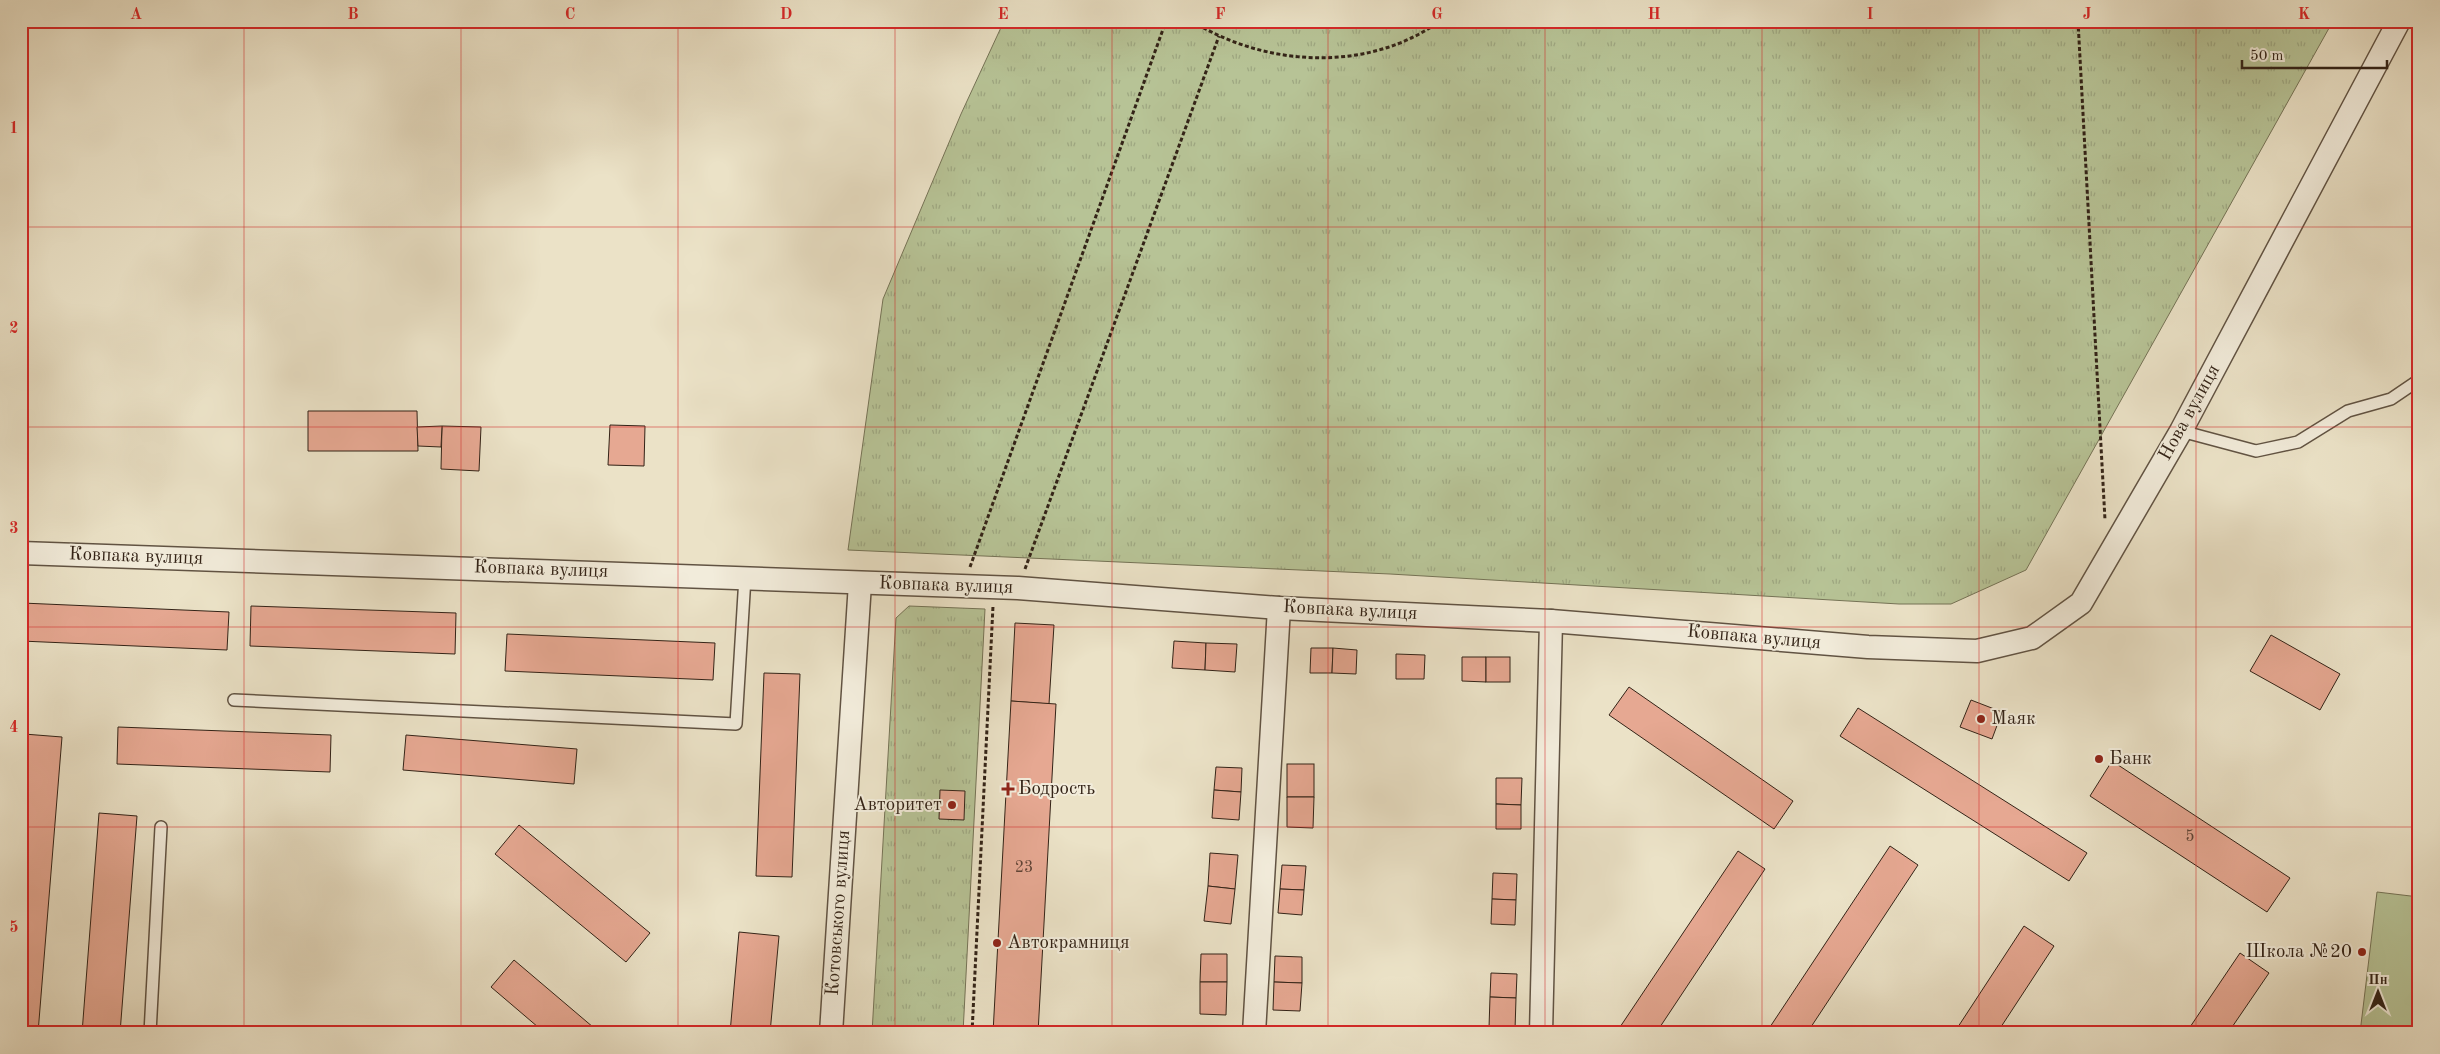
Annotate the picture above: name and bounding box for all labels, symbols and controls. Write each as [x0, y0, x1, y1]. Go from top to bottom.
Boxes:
text: A [130, 7, 142, 23]
text: B [347, 7, 359, 23]
text: C [565, 7, 575, 23]
text: D [780, 7, 792, 23]
text: E [997, 7, 1009, 23]
text: F [1215, 7, 1226, 23]
text: G [1431, 7, 1443, 23]
text: H [1647, 7, 1661, 23]
text: I [1866, 7, 1874, 23]
text: J [2083, 7, 2092, 23]
text: K [2298, 7, 2310, 23]
scale bar [2242, 38, 2388, 70]
text: 50 m [2250, 49, 2284, 64]
text: 1 [9, 121, 19, 137]
text: 2 [9, 321, 19, 337]
street label: Нова вулиця [2156, 362, 2224, 464]
text: 3 [9, 521, 19, 537]
street label: Ковпака вулиця [68, 545, 204, 569]
street label: Ковпака вулиця [473, 558, 609, 582]
street label: Ковпака вулиця [878, 574, 1014, 598]
street label: Ковпака вулиця [1282, 598, 1418, 624]
street label: Ковпака вулиця [1686, 623, 1822, 653]
place label: Маяк [1991, 710, 2036, 729]
marker: Маяк [1975, 713, 1987, 725]
text: 4 [9, 720, 19, 736]
place label: Банк [2109, 750, 2152, 769]
marker: Банк [2093, 753, 2105, 765]
place label: Бодрость [1018, 780, 1095, 799]
marker: Бодрость [1002, 783, 1014, 795]
place label: Авторитет [853, 796, 942, 815]
marker: Авторитет [946, 799, 958, 811]
street label: Котовського вулиця [824, 829, 854, 997]
house number: 5 [2185, 829, 2195, 845]
house number: 23 [1015, 860, 1033, 876]
text: 5 [9, 920, 19, 936]
place label: Автокрамниця [1007, 934, 1130, 953]
marker: Автокрамниця [991, 937, 1003, 949]
place label: Школа №20 [2245, 943, 2352, 962]
marker: Школа №20 [2356, 946, 2368, 958]
north arrow [2352, 966, 2402, 1016]
text: Пн [2368, 973, 2388, 987]

